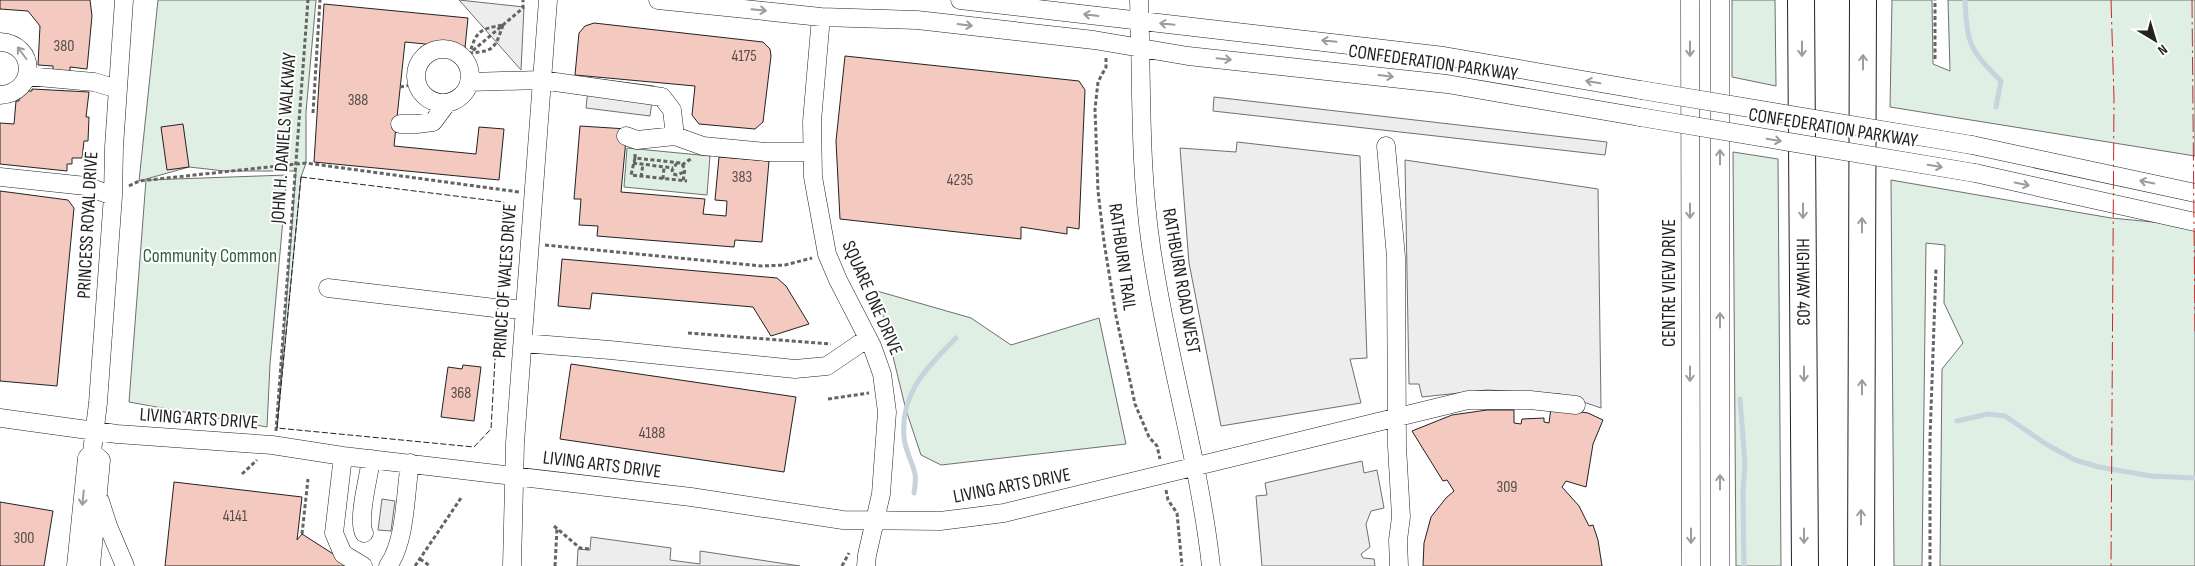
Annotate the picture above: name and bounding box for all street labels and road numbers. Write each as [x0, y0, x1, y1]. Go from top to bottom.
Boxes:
street label: CONFEDERATION PARKWAY [1347, 40, 1519, 86]
street label: JOHN H. DANIELS WALKWAY [266, 51, 301, 225]
street label: CONFEDERATION PARKWAY [1747, 103, 1919, 153]
street label: PRINCESS ROYAL DRIVE [73, 151, 103, 299]
street label: RATHBURN TRAIL [1103, 202, 1141, 312]
street label: PRINCE OF WALES DRIVE [488, 203, 522, 359]
street label: RATHBURN ROAD WEST [1157, 207, 1205, 356]
street label: CENTRE VIEW DRIVE [1658, 219, 1681, 347]
street label: SQUARE ONE DRIVE [837, 237, 907, 359]
street label: HIGHWAY 403 [1791, 238, 1815, 326]
street label: LIVING ARTS DRIVE [139, 403, 259, 435]
street label: LIVING ARTS DRIVE [541, 446, 663, 484]
street label: LIVING ARTS DRIVE [951, 463, 1073, 509]

